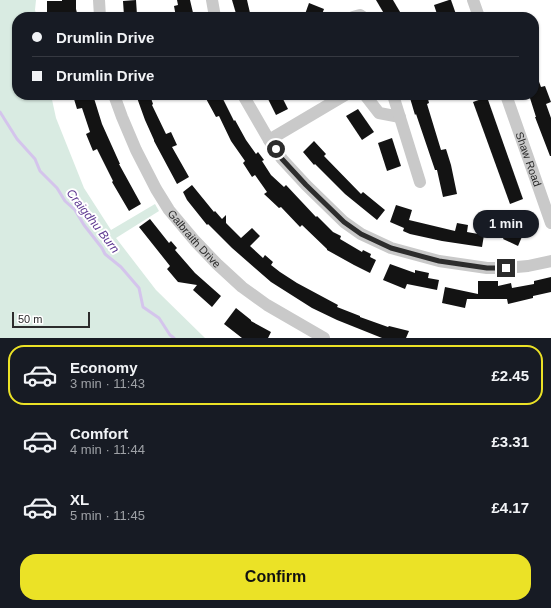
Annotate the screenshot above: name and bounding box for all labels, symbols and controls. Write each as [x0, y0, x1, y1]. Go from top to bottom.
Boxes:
text: Drumlin Drive [56, 29, 154, 46]
text: Drumlin Drive [56, 67, 154, 84]
street label: Shaw Road [513, 130, 544, 188]
route start [267, 140, 285, 158]
water label: Craigdhu Burn [64, 186, 123, 256]
street label: Galbraith Drive [165, 207, 223, 270]
callout: 1 min [473, 210, 539, 238]
text: 1 min [489, 216, 523, 231]
route end [497, 259, 515, 277]
scale bar [12, 310, 90, 329]
text: 50 m [18, 313, 42, 325]
icon: car [22, 357, 58, 393]
text: Economy [70, 359, 138, 376]
text: £2.45 [491, 367, 529, 384]
text: 3 min · 11:43 [70, 376, 145, 391]
icon: car [22, 423, 58, 459]
text: Comfort [70, 425, 128, 442]
text: £3.31 [491, 433, 529, 450]
text: 4 min · 11:44 [70, 442, 145, 457]
icon: car [22, 489, 58, 525]
text: XL [70, 491, 89, 508]
text: £4.17 [491, 499, 529, 516]
text: 5 min · 11:45 [70, 508, 145, 523]
button: Confirm [20, 554, 531, 600]

